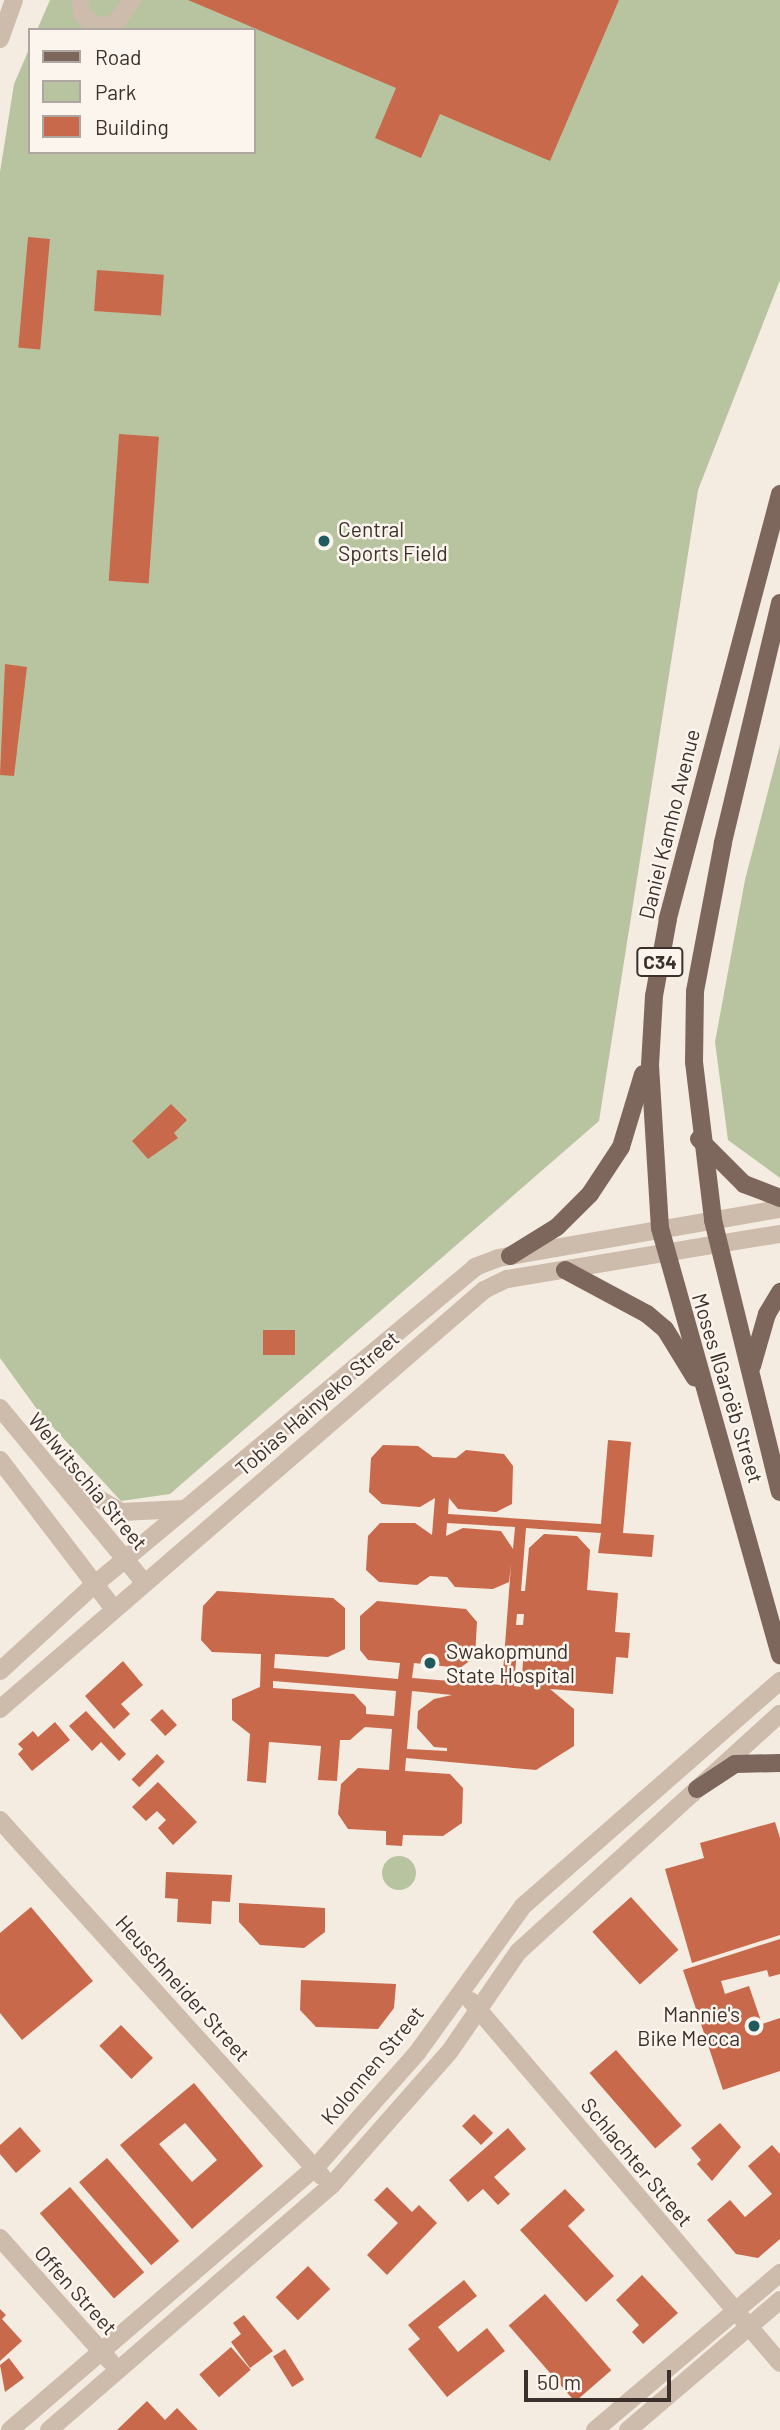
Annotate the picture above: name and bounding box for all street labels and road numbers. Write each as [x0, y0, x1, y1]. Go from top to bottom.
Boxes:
street label: Daniel Kamho Avenue [633, 726, 705, 922]
road number: C34 [636, 946, 684, 978]
street label: Moses ǁGaroëb Street [687, 1290, 769, 1486]
street label: Tobias Hainyeko Street [230, 1325, 404, 1481]
street label: Welwitschia Street [23, 1407, 153, 1555]
street label: Heuschneider Street [111, 1910, 255, 2066]
street label: Kolonnen Street [315, 2001, 429, 2129]
street label: Schlachter Street [576, 2093, 698, 2231]
street label: Offen Street [29, 2240, 123, 2340]

